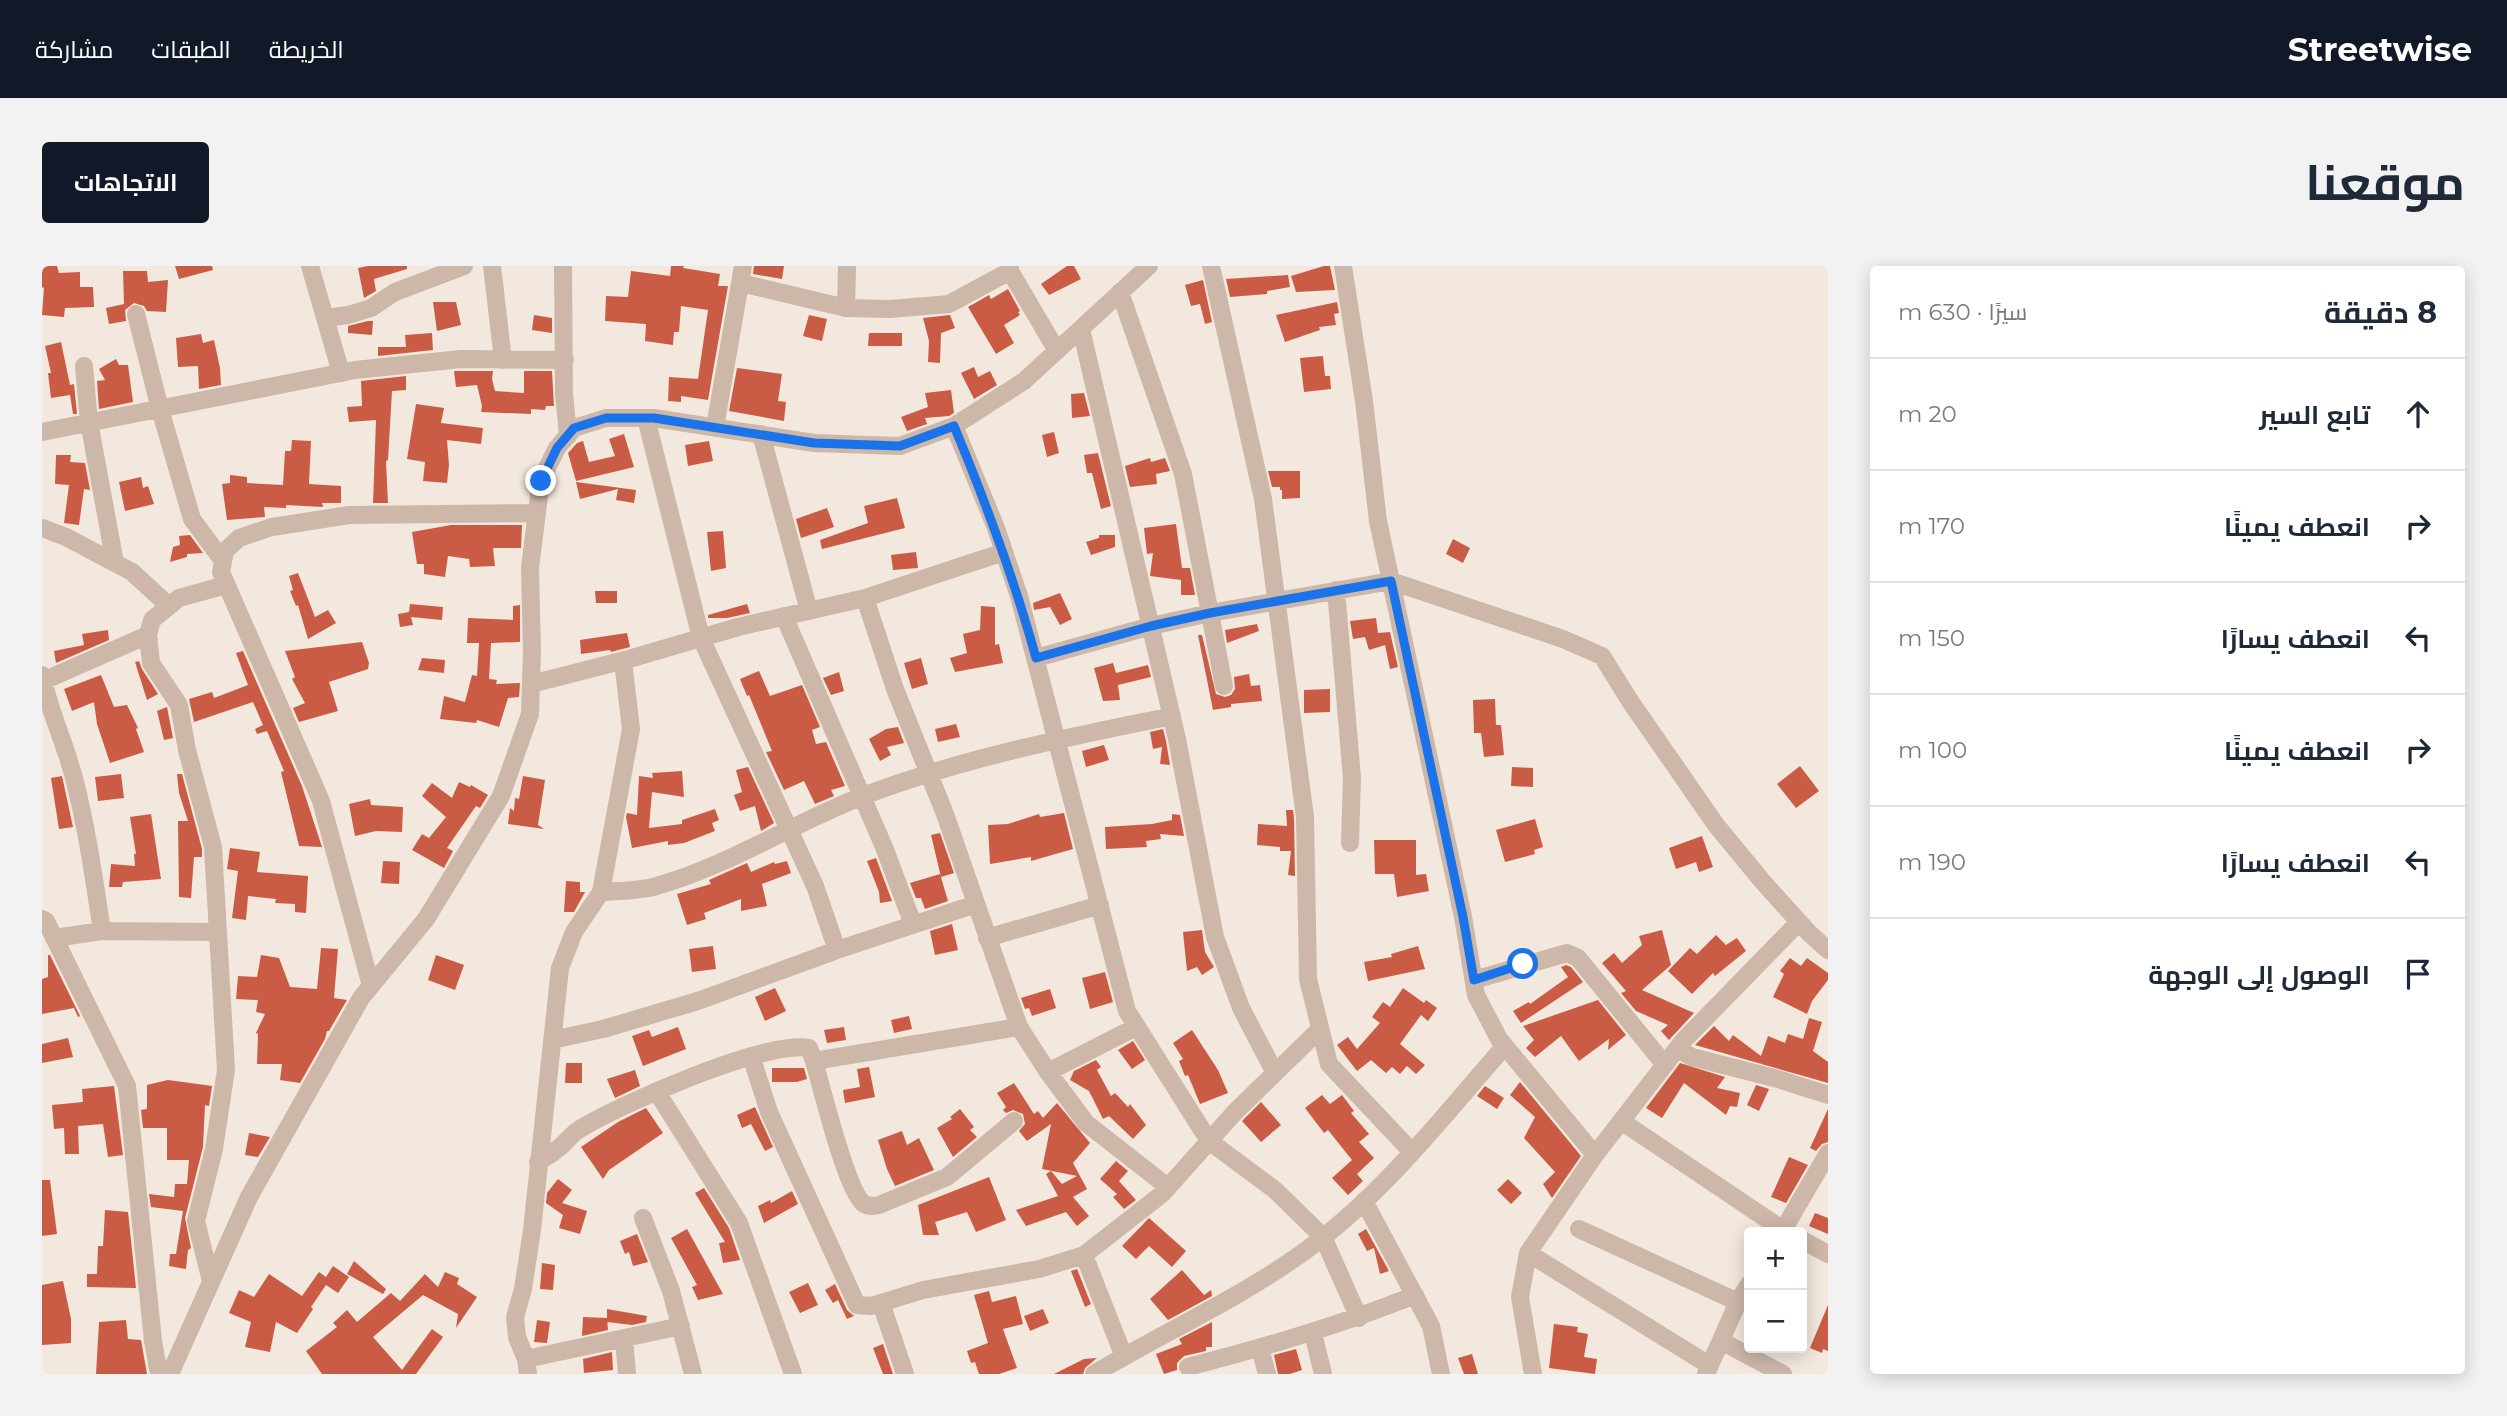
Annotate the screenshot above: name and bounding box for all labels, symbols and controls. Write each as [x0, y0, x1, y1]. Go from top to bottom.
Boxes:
text: Streetwise [2288, 29, 2472, 69]
text: مشاركة [35, 35, 113, 64]
text: الطبقات [151, 35, 231, 64]
text: الخريطة [269, 35, 344, 64]
button: الاتجاهات [42, 142, 209, 223]
text: موقعنا [2305, 153, 2465, 212]
text: 8 دقيقة [2324, 294, 2437, 331]
text: سيرًا · 630 m [1898, 298, 2027, 326]
icon: ahead [2399, 395, 2437, 433]
text: تابع السير [2259, 399, 2370, 431]
text: 20 m [1898, 400, 1957, 428]
route end [525, 465, 556, 496]
icon: right [2399, 507, 2437, 545]
text: انعطف يمينًا [2224, 511, 2370, 543]
text: 170 m [1898, 512, 1965, 540]
icon: left [2399, 619, 2437, 657]
text: انعطف يسارًا [2221, 623, 2370, 655]
text: 150 m [1898, 624, 1965, 652]
icon: right [2399, 731, 2437, 769]
text: انعطف يمينًا [2224, 735, 2370, 767]
text: 100 m [1898, 736, 1967, 764]
icon: left [2399, 843, 2437, 881]
text: انعطف يسارًا [2221, 847, 2370, 879]
text: 190 m [1898, 848, 1966, 876]
route start [1507, 948, 1538, 979]
icon: arrive [2399, 955, 2437, 993]
text: الوصول إلى الوجهة [2148, 959, 2370, 991]
map controls [1744, 1227, 1807, 1353]
button: + [1744, 1227, 1807, 1290]
button: − [1744, 1290, 1807, 1353]

